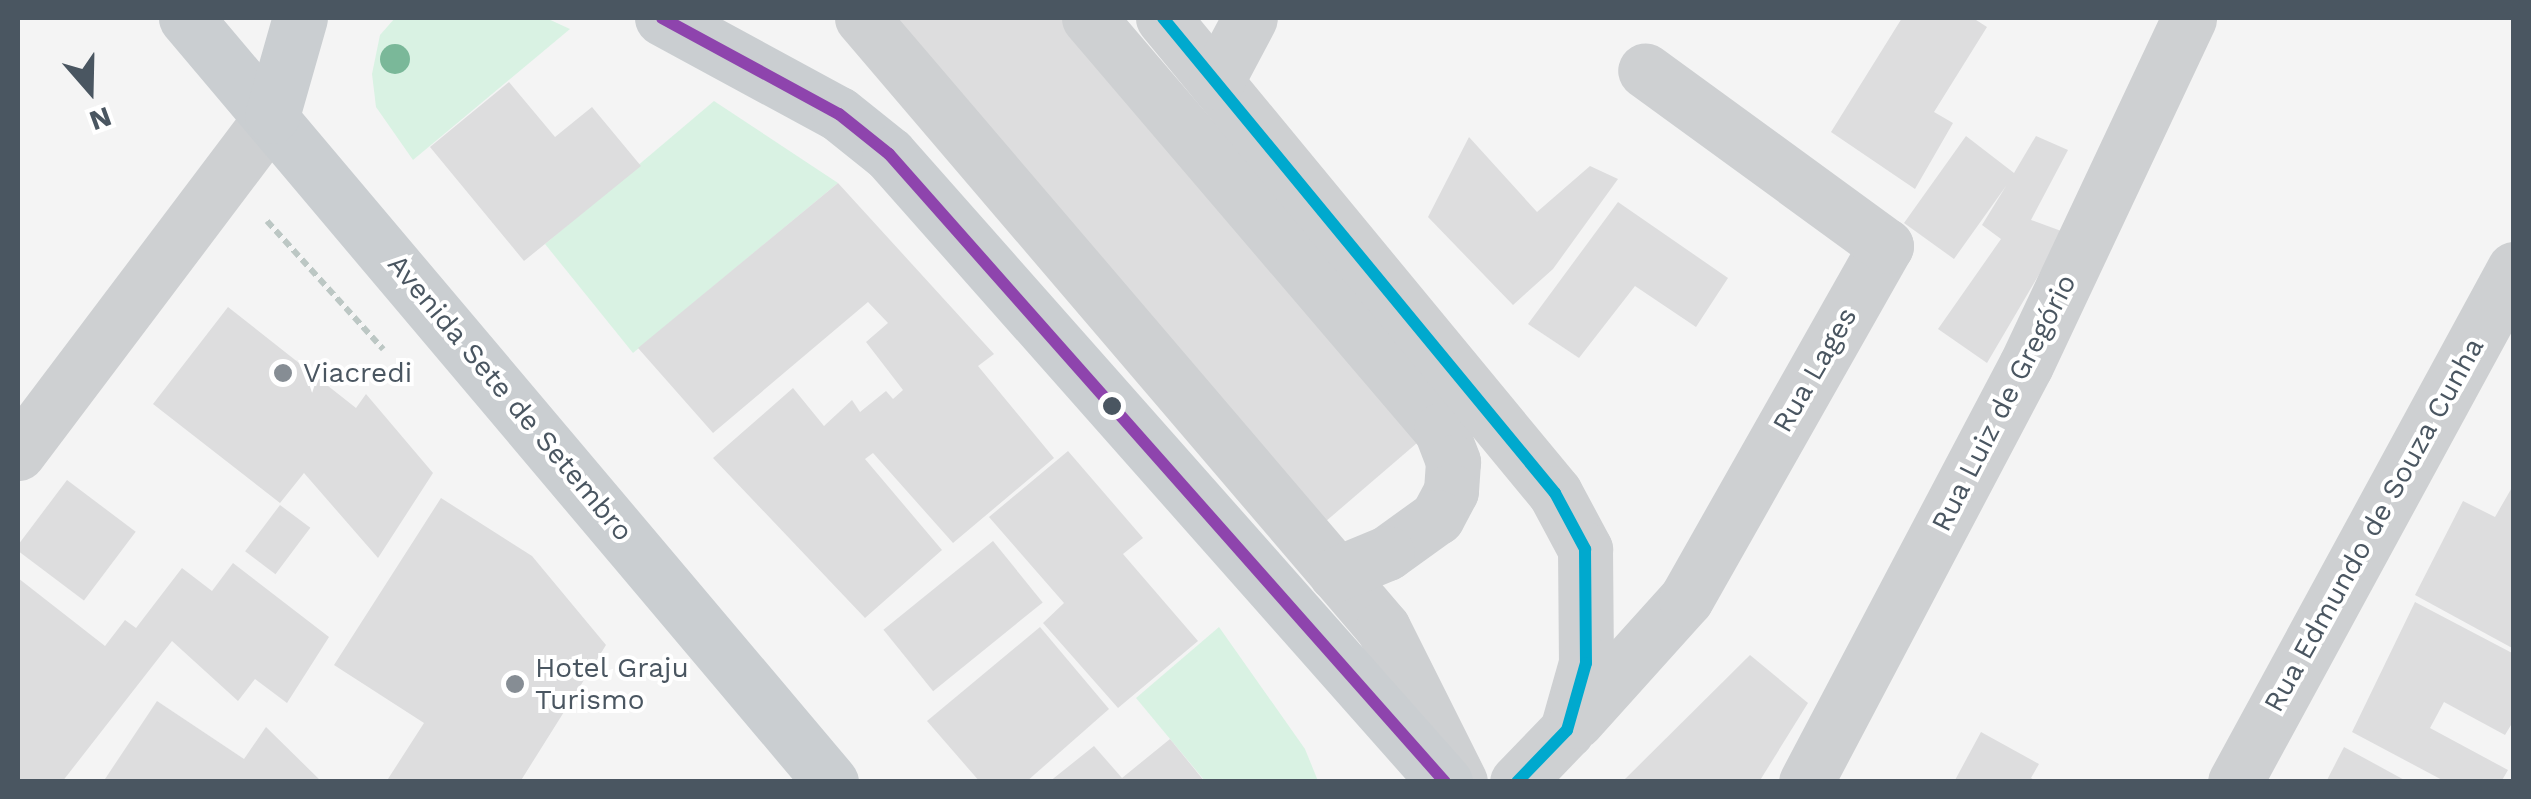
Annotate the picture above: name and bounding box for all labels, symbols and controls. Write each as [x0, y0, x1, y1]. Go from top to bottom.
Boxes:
north arrow [40, 40, 140, 140]
text: N [85, 100, 116, 138]
street label: Avenida Sete de Setembro [380, 248, 640, 548]
street label: Rua Luiz de Gregório [1924, 269, 2084, 537]
street label: Rua Lages [1766, 301, 1864, 439]
street label: Rua Edmundo de Souza Cunha [2257, 332, 2491, 718]
place label: Viacredi [303, 356, 412, 390]
marker: Viacredi [272, 362, 294, 384]
unlabelled marker [1102, 396, 1122, 416]
place label: Hotel Graju Turismo [535, 651, 690, 717]
marker: Hotel Graju Turismo [504, 673, 526, 695]

